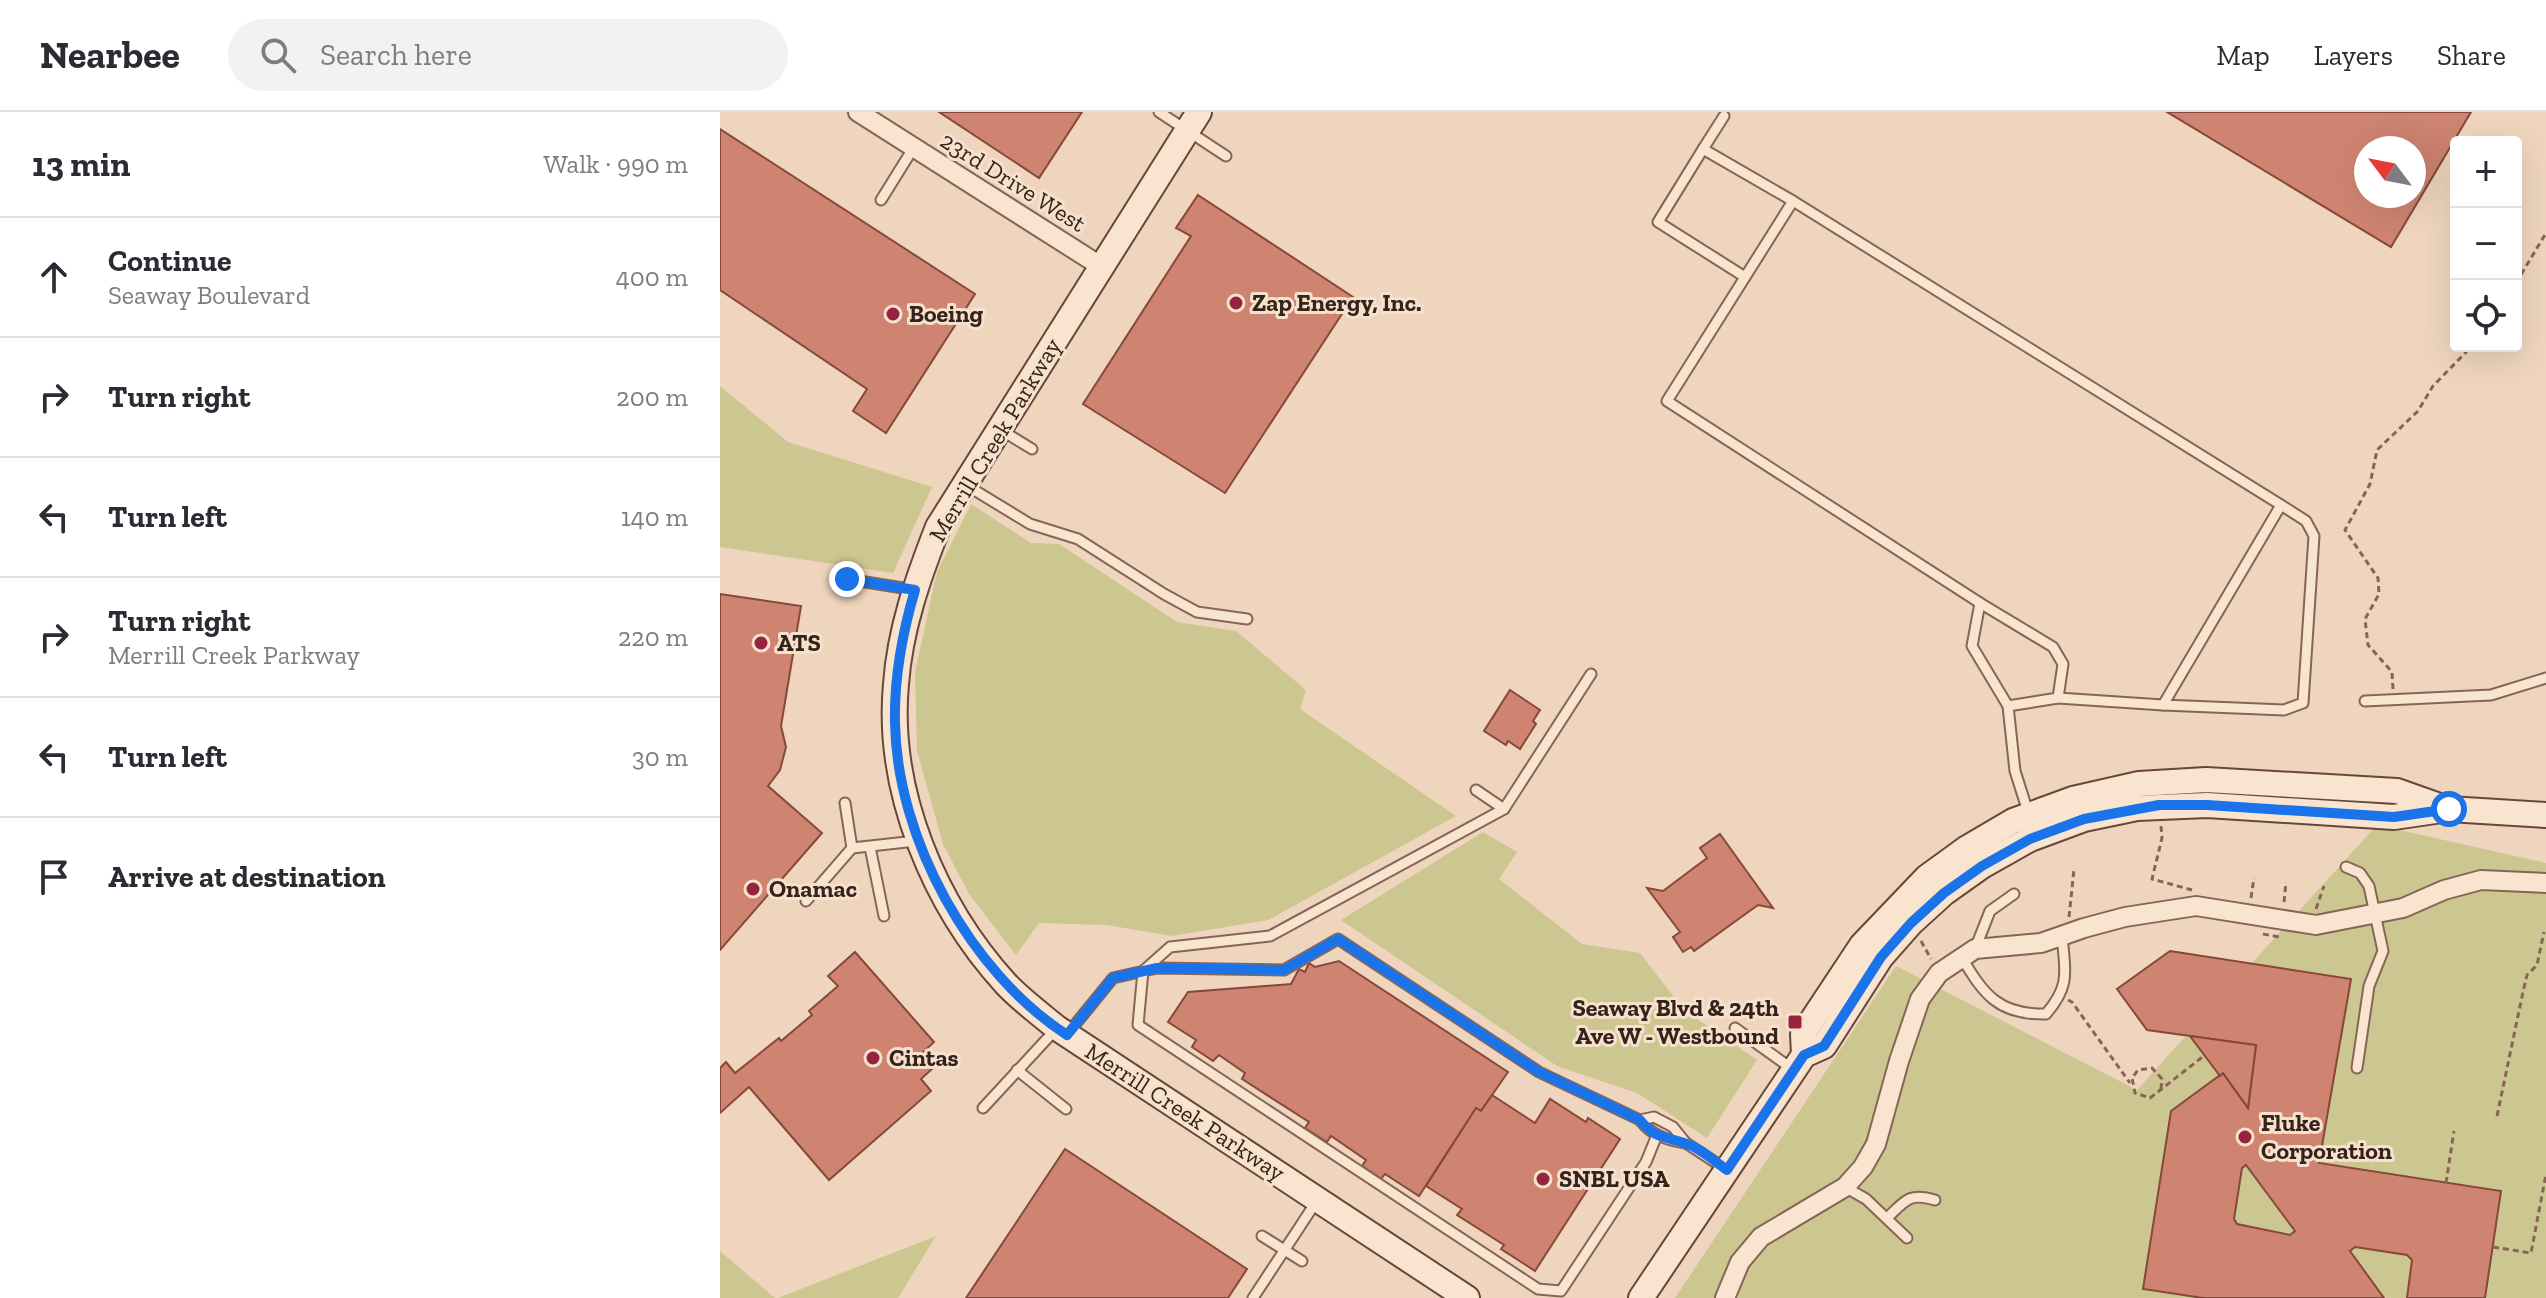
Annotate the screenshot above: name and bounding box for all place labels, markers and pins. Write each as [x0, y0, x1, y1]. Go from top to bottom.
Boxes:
place label: Zap Energy, Inc. [1252, 288, 1422, 317]
marker: Zap Energy, Inc. [1227, 294, 1245, 312]
place label: Boeing [909, 299, 983, 328]
marker: Boeing [884, 305, 902, 323]
place label: ATS [777, 628, 821, 657]
marker: ATS [752, 634, 770, 652]
place label: Onamac [769, 874, 857, 903]
marker: Onamac [744, 880, 762, 898]
place label: Seaway Blvd & 24th Ave W - Westbound [1572, 993, 1779, 1050]
marker: Seaway Blvd & 24th Ave W - Westbound [1786, 1013, 1804, 1031]
place label: Cintas [889, 1043, 959, 1072]
marker: Cintas [864, 1049, 882, 1067]
place label: Fluke Corporation [2261, 1108, 2392, 1165]
marker: Fluke Corporation [2236, 1128, 2254, 1146]
place label: SNBL USA [1559, 1164, 1670, 1193]
marker: SNBL USA [1534, 1170, 1552, 1188]

